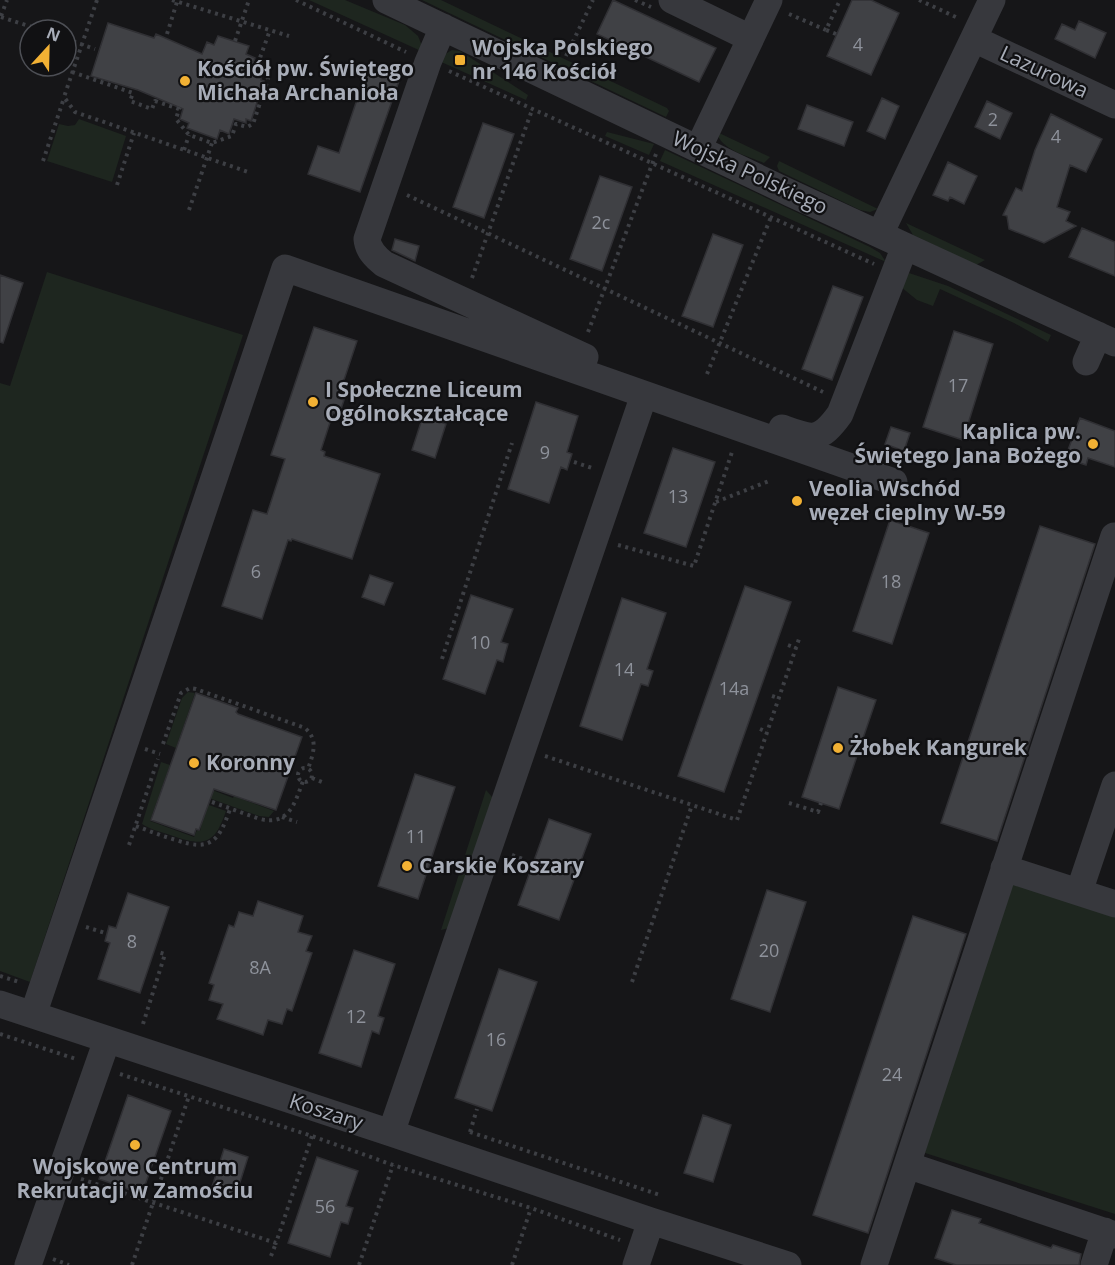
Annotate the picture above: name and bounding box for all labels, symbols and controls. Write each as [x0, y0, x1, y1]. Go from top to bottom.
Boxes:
north arrow [18, 18, 78, 78]
text: N [43, 21, 64, 47]
house number: 4 [853, 32, 863, 56]
place label: Wojska Polskiego nr 146 Kościół [472, 33, 653, 85]
street label: Lazurowa [996, 38, 1093, 104]
marker: Wojska Polskiego nr 146 Kościół [453, 53, 467, 67]
place label: Kościół pw. Świętego Michała Archanioła [197, 54, 414, 106]
marker: Kościół pw. Świętego Michała Archanioła [178, 74, 192, 88]
house number: 2 [988, 107, 998, 131]
street label: Wojska Polskiego [668, 124, 833, 220]
house number: 4 [1051, 124, 1061, 148]
house number: 2c [592, 210, 611, 234]
house number: 17 [948, 373, 968, 397]
place label: I Społeczne Liceum Ogólnokształcące [325, 375, 523, 427]
marker: I Społeczne Liceum Ogólnokształcące [306, 395, 320, 409]
place label: Kaplica pw. Świętego Jana Bożego [855, 417, 1081, 469]
marker: Kaplica pw. Świętego Jana Bożego [1086, 437, 1100, 451]
house number: 9 [540, 440, 550, 464]
place label: Veolia Wschód węzeł cieplny W-59 [809, 474, 1006, 526]
house number: 13 [668, 484, 688, 508]
marker: Veolia Wschód węzeł cieplny W-59 [790, 494, 804, 508]
house number: 6 [251, 559, 261, 583]
house number: 18 [881, 569, 901, 593]
house number: 10 [470, 630, 490, 654]
house number: 14 [614, 657, 634, 681]
house number: 14a [719, 676, 749, 700]
place label: Żłobek Kangurek [850, 733, 1028, 761]
marker: Żłobek Kangurek [831, 741, 845, 755]
place label: Koronny [206, 748, 295, 776]
marker: Koronny [187, 756, 201, 770]
house number: 11 [406, 824, 426, 848]
place label: Carskie Koszary [419, 851, 584, 879]
marker: Carskie Koszary [400, 859, 414, 873]
house number: 8 [127, 929, 137, 953]
house number: 20 [759, 938, 779, 962]
house number: 8A [249, 955, 271, 979]
house number: 12 [346, 1004, 366, 1028]
house number: 16 [486, 1027, 506, 1051]
house number: 24 [882, 1062, 902, 1086]
street label: Koszary [286, 1086, 367, 1136]
marker: Wojskowe Centrum Rekrutacji w Zamościu [128, 1138, 142, 1152]
place label: Wojskowe Centrum Rekrutacji w Zamościu [17, 1152, 253, 1204]
house number: 56 [315, 1194, 335, 1218]

